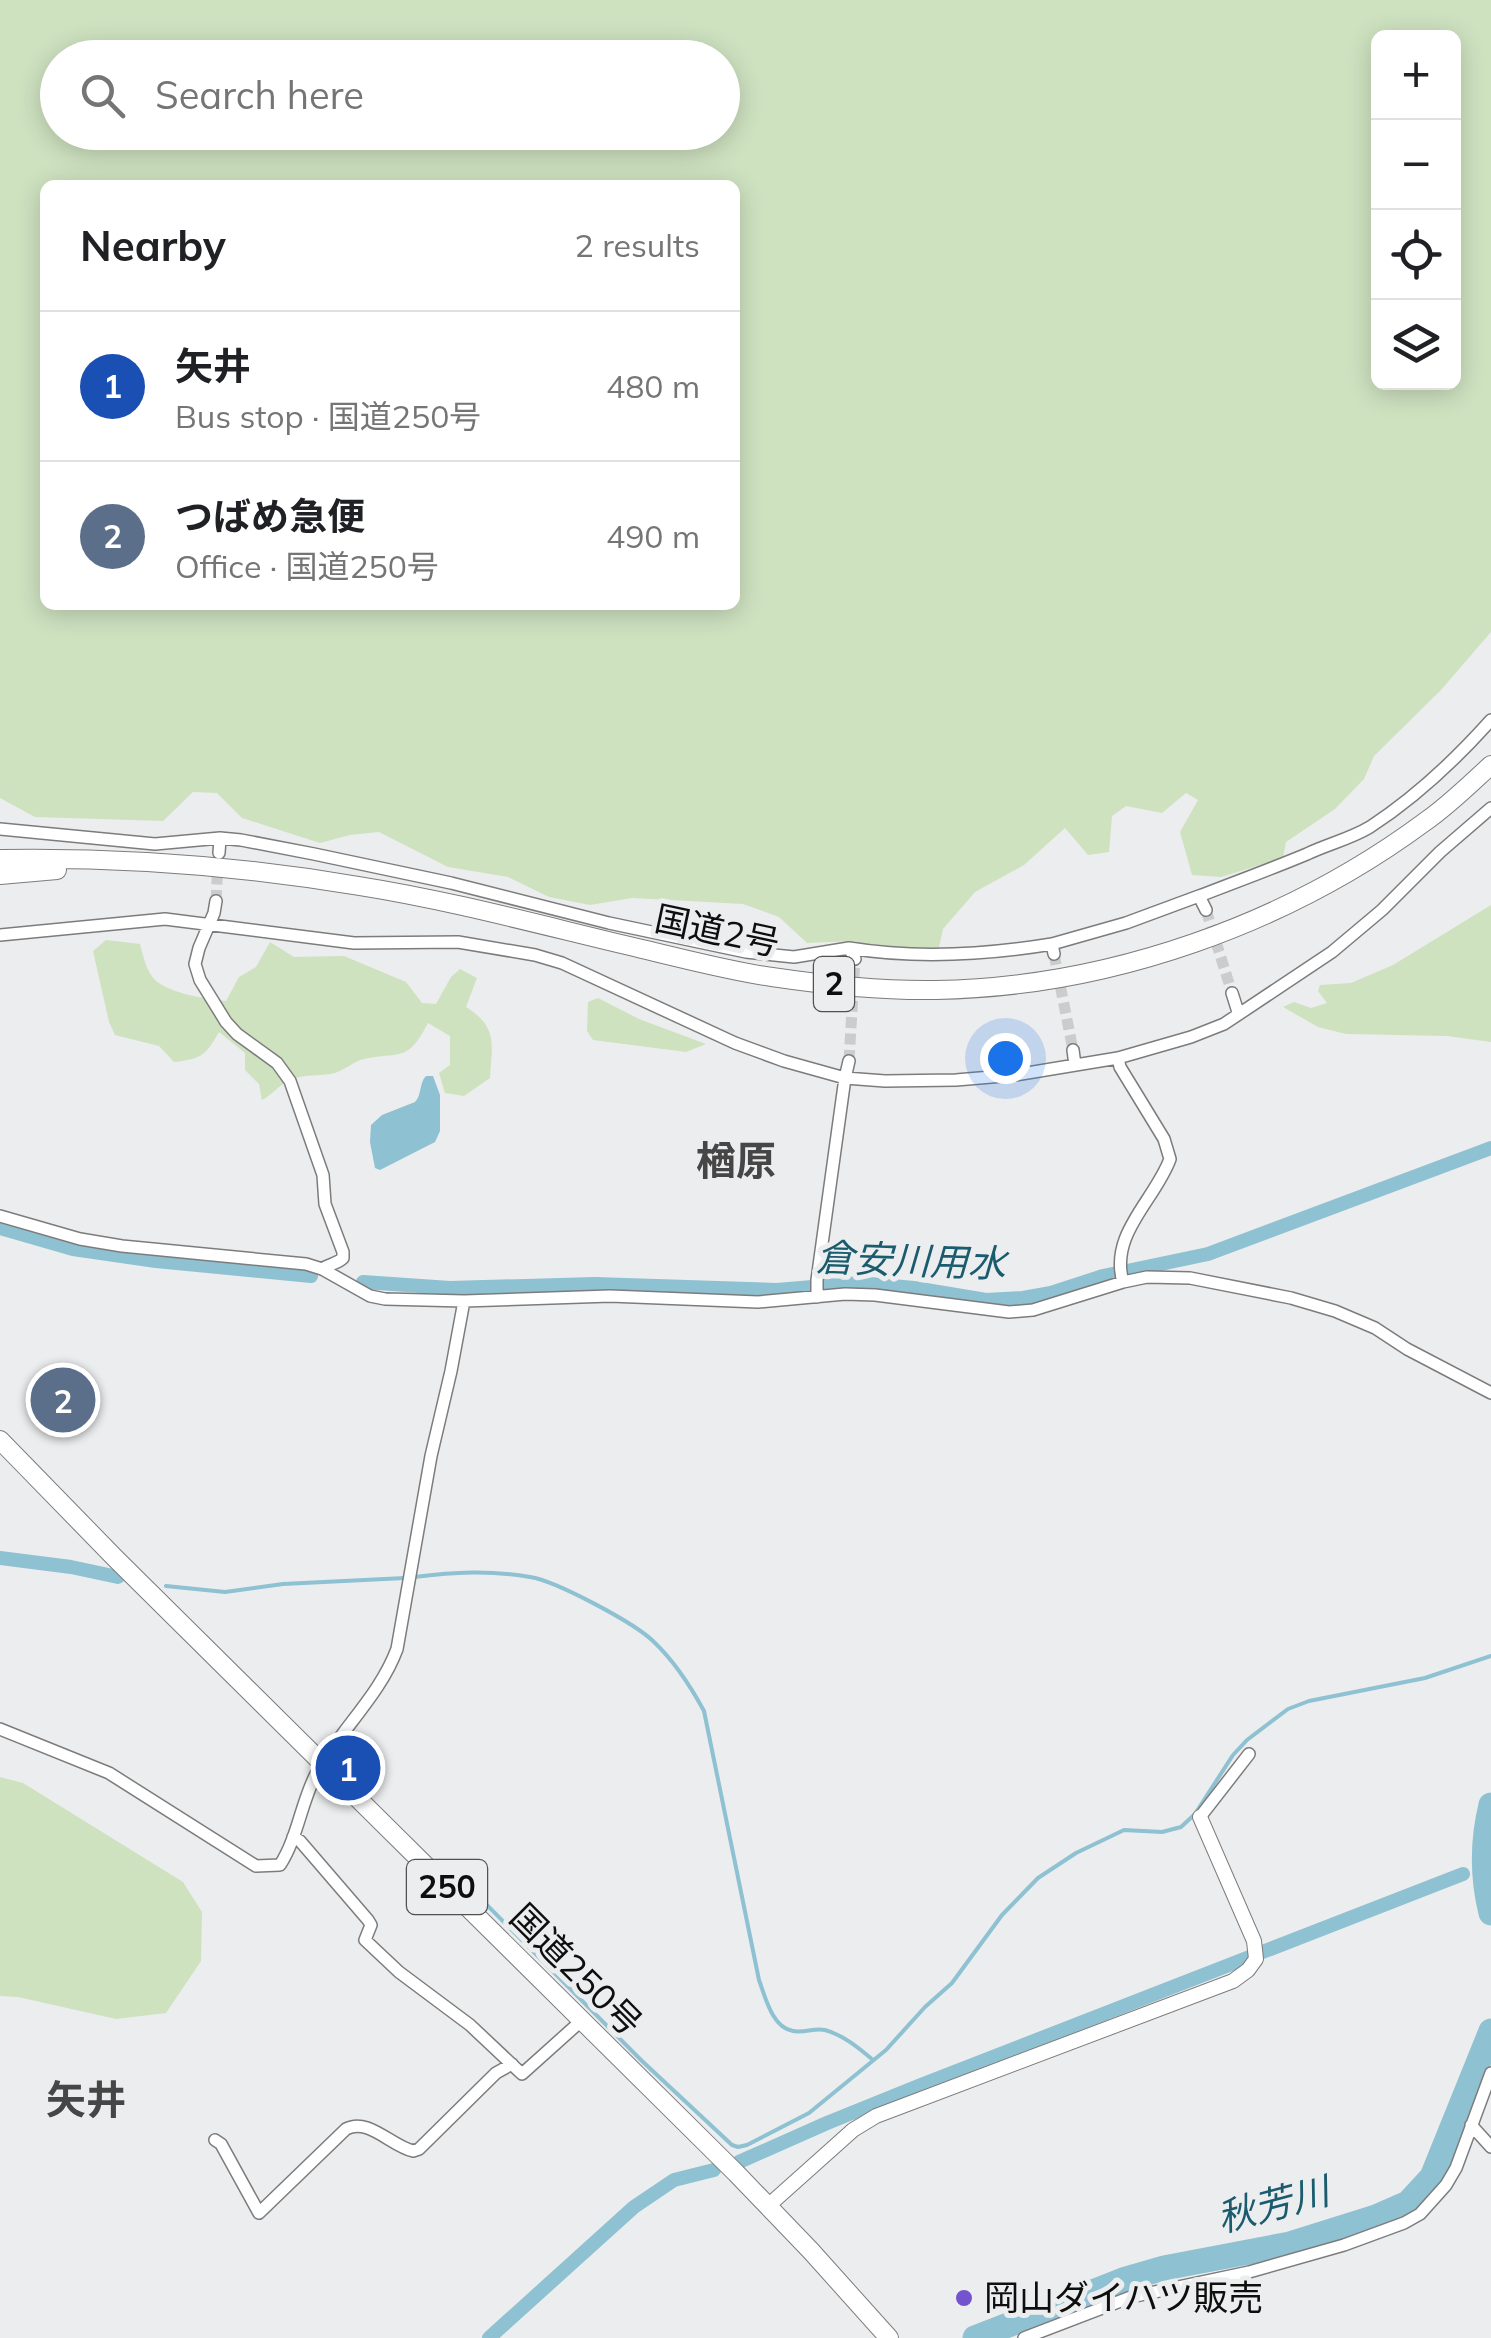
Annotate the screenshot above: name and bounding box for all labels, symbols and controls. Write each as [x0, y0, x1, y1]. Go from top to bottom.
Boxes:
map controls [1371, 30, 1461, 390]
button: + [1371, 30, 1461, 120]
search box [40, 40, 740, 150]
icon: search [75, 68, 130, 123]
text: Search here [155, 71, 364, 119]
button: − [1371, 120, 1461, 210]
button: locate [1371, 210, 1461, 300]
text: Nearby [80, 219, 226, 272]
text: 2 results [575, 225, 700, 265]
button: layers [1371, 300, 1461, 390]
text: 矢井 [175, 342, 251, 390]
text: 1 [103, 366, 122, 406]
text: 480 m [606, 366, 700, 406]
text: Bus stop · 国道250号 [175, 396, 481, 436]
text: つばめ急便 [175, 492, 365, 540]
text: 2 [103, 516, 122, 556]
text: 490 m [606, 516, 700, 556]
text: Office · 国道250号 [175, 546, 439, 586]
street label: 国道2号 [651, 895, 783, 965]
road number: 2 [814, 957, 854, 1011]
your location [980, 1033, 1031, 1084]
district label: 楢原 [696, 1135, 776, 1185]
water label: 倉安川用水 [815, 1233, 1011, 1287]
pin: 2 [30, 1362, 96, 1438]
pin: 1 [316, 1730, 380, 1806]
road number: 250 [407, 1860, 487, 1914]
street label: 国道250号 [502, 1894, 652, 2044]
district label: 矢井 [46, 2074, 126, 2124]
water label: 秋芳川 [1211, 2165, 1338, 2242]
place label: 岡山ダイハツ販売 [984, 2275, 1263, 2319]
marker: 岡山ダイハツ販売 [953, 2287, 975, 2309]

